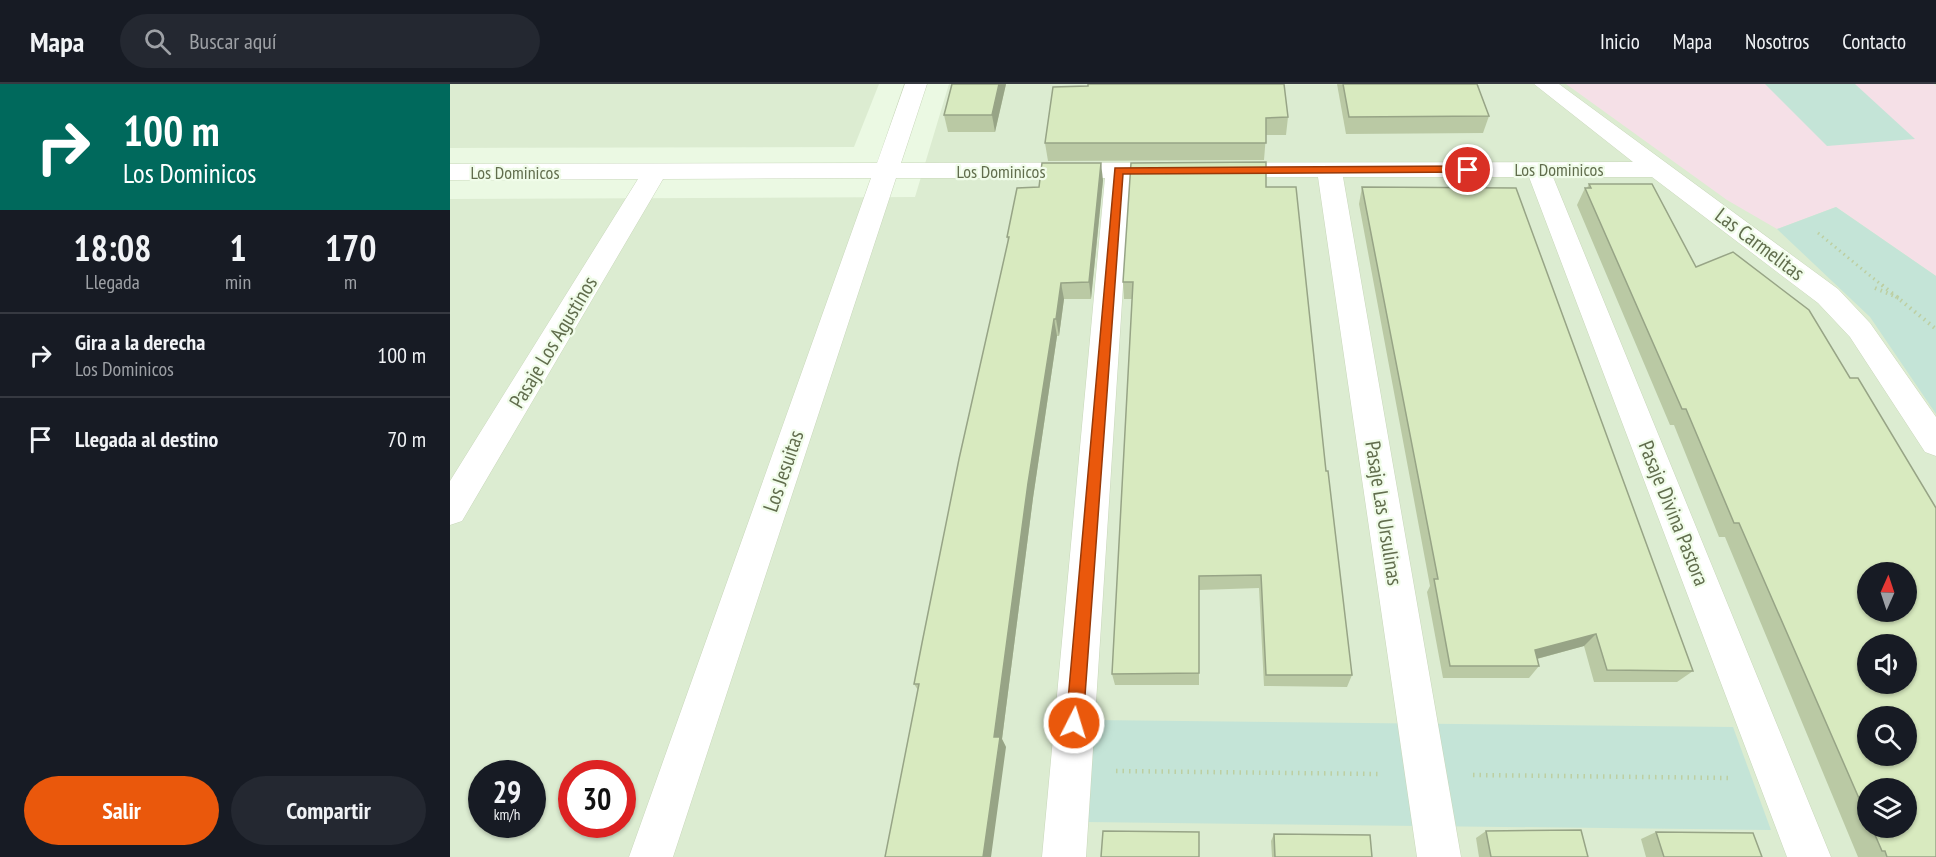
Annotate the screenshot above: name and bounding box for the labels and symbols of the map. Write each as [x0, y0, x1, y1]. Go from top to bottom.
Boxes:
pin [1442, 144, 1493, 195]
street label: Los Dominicos [1515, 158, 1603, 181]
street label: Los Dominicos [957, 160, 1045, 183]
street label: Los Dominicos [471, 161, 559, 184]
street label: Las Carmelitas [1710, 202, 1810, 286]
street label: Pasaje Los Agustinos [503, 271, 603, 413]
street label: Los Jesuitas [757, 427, 809, 515]
street label: Pasaje Divina Pastora [1633, 437, 1715, 589]
street label: Pasaje Las Ursulinas [1359, 439, 1409, 587]
north arrow [1857, 562, 1917, 622]
position arrow [1042, 691, 1106, 755]
speed limit sign: 30 [558, 760, 636, 838]

